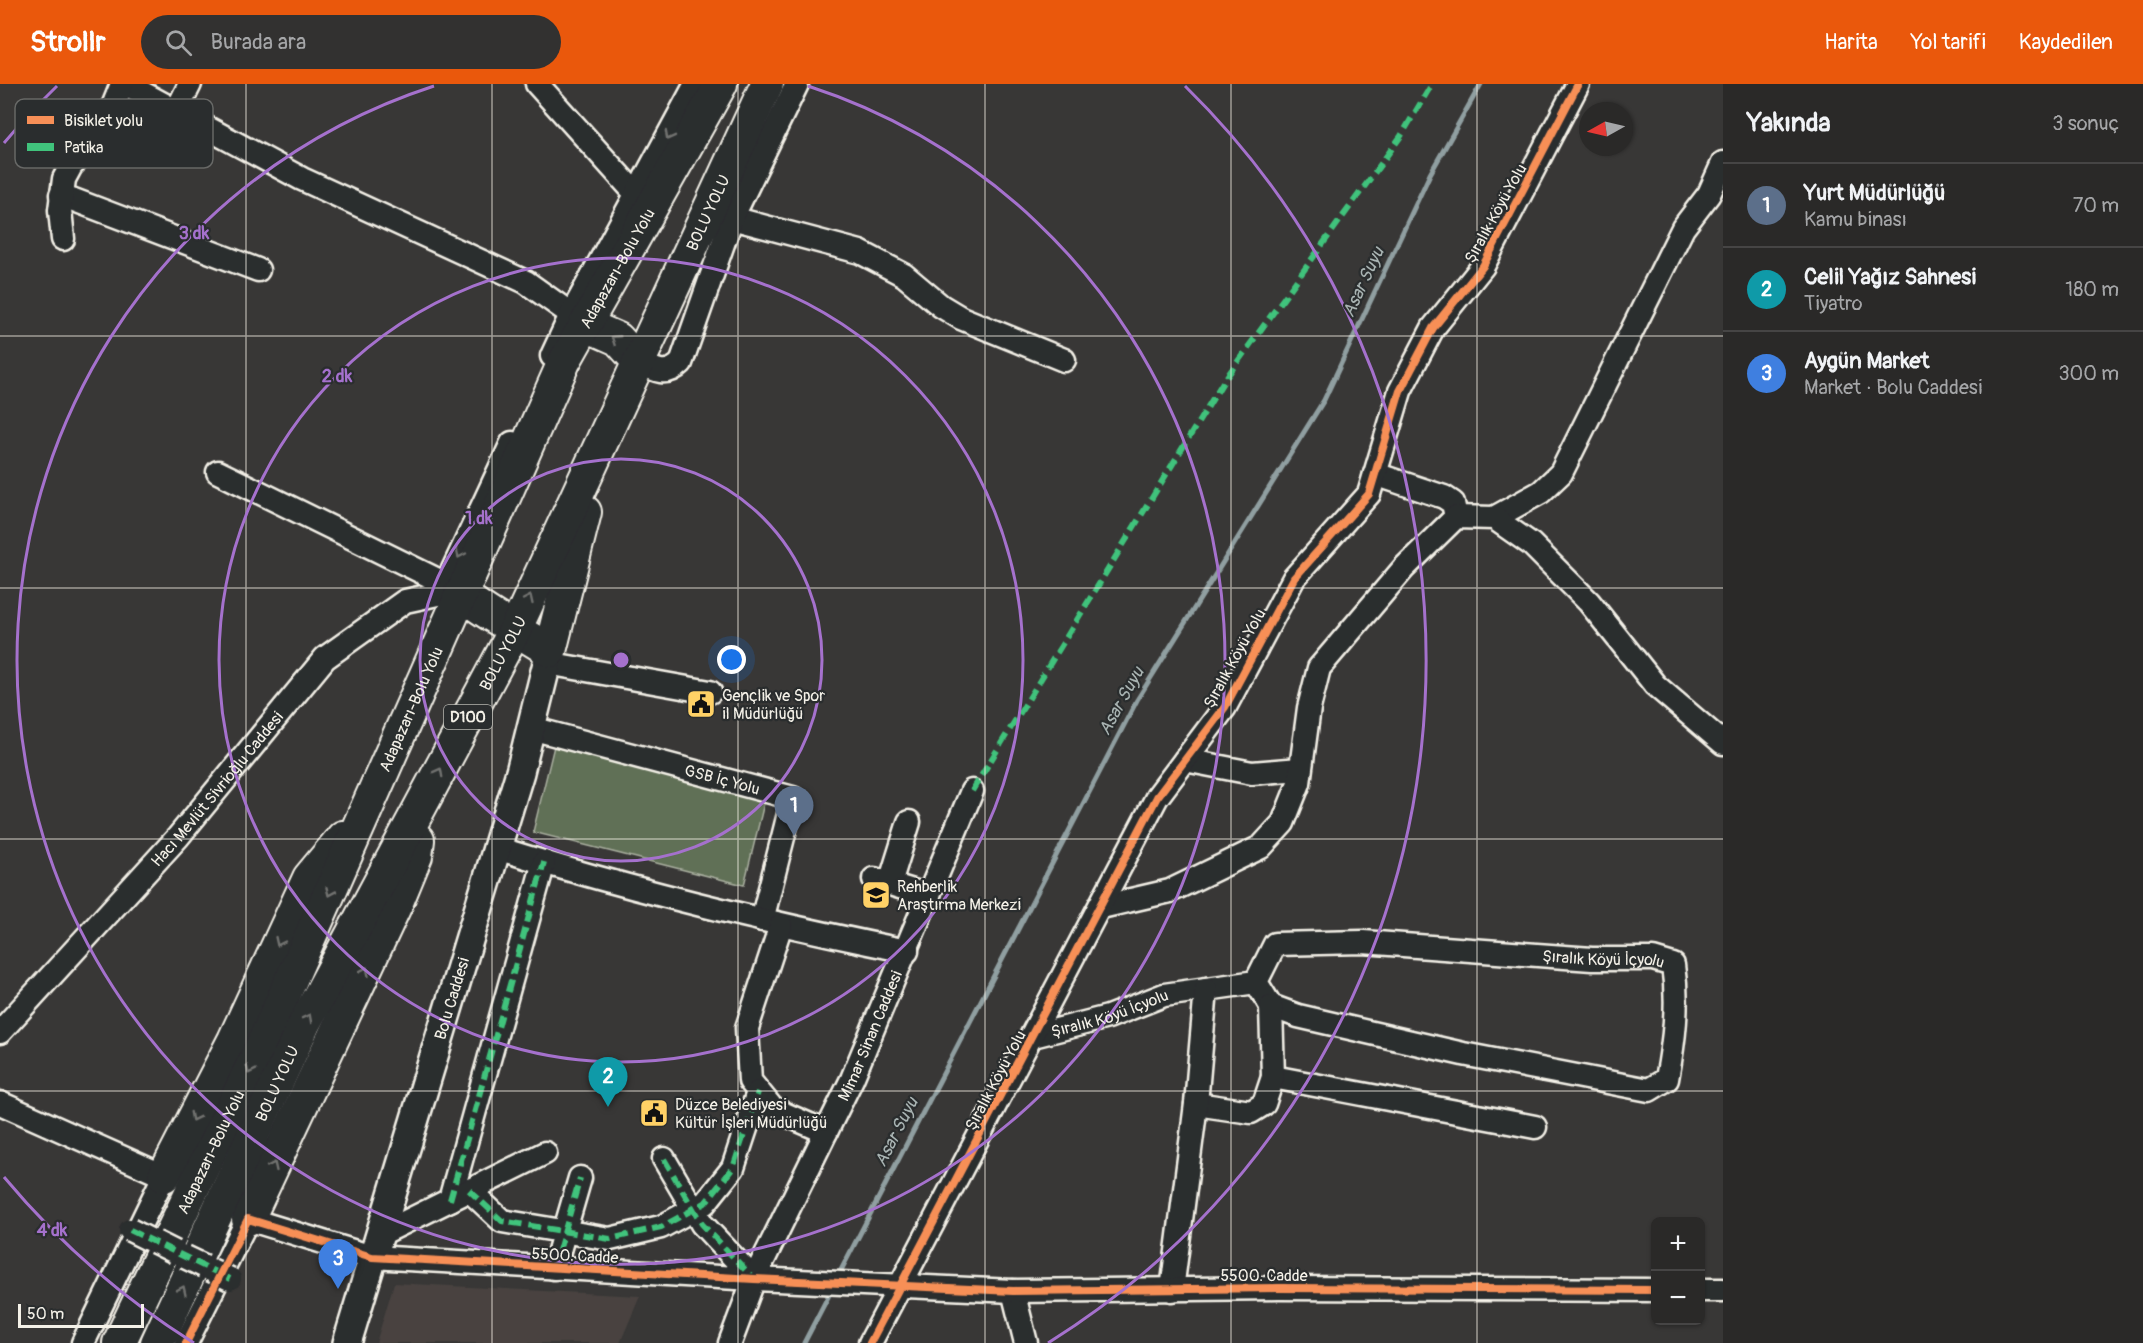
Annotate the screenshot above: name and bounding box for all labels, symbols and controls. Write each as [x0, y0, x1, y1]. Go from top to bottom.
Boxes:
search box [141, 15, 561, 69]
text: Strollr [30, 25, 105, 60]
icon: search [162, 26, 195, 59]
text: Burada ara [210, 28, 306, 56]
text: Harita [1824, 29, 1878, 56]
text: Yol tarifi [1911, 29, 1986, 56]
text: Kaydedilen [2019, 29, 2113, 56]
legend [15, 99, 213, 168]
north arrow [1579, 102, 1633, 156]
text: Yakında [1747, 107, 1831, 139]
text: Bisiklet yolu [64, 111, 143, 131]
text: 3 sonuç [2052, 111, 2119, 136]
one-way arrow [665, 130, 676, 140]
text: Patika [64, 138, 103, 158]
street label: Şıralık Köyü Yolu [1460, 160, 1531, 267]
street label: BOLU YOLU [682, 172, 735, 254]
text: Yurt Müdürlüğü [1804, 179, 1945, 207]
text: 1 [1763, 193, 1770, 218]
text: 70 m [2073, 193, 2119, 218]
street label: Adapazarı-Bolu Yolu [576, 205, 660, 332]
text: Kamu binası [1804, 207, 1907, 232]
text: 3 dk [179, 222, 210, 245]
water label: Asar Suyu [1337, 243, 1390, 321]
text: Celil Yağız Sahnesi [1804, 263, 1976, 291]
text: 2 [1761, 277, 1772, 302]
text: 180 m [2065, 277, 2119, 302]
text: Tiyatro [1804, 291, 1862, 316]
one-way arrow [610, 335, 621, 346]
text: Aygün Market [1804, 347, 1929, 375]
text: 3 [1761, 361, 1772, 386]
text: 300 m [2058, 361, 2119, 386]
text: 2 dk [322, 365, 353, 388]
text: Market · Bolu Caddesi [1804, 375, 1982, 400]
text: 1 dk [465, 507, 493, 530]
one-way arrow [455, 548, 467, 559]
one-way arrow [522, 594, 534, 605]
street label: Şıralık Köyü Yolu [1199, 605, 1270, 712]
street label: BOLU YOLU [475, 613, 531, 694]
street label: Adapazarı-Bolu Yolu [375, 644, 448, 775]
your location [717, 645, 746, 674]
centre of rings [611, 650, 631, 670]
water label: Asar Suyu [1093, 662, 1150, 739]
place label: Gençlik ve Spor il Müdürlüğü [722, 686, 825, 724]
public building icon: Gençlik ve Spor il Müdürlüğü [685, 688, 717, 720]
road number: D100 [444, 705, 492, 729]
street label: Hacı Mevlüt Sivrioğlu Caddesi [147, 707, 288, 871]
street label: GSB İç Yolu [682, 760, 762, 800]
one-way arrow [432, 767, 443, 778]
pin: 1 [774, 786, 814, 836]
place label: Rehberlik Araştırma Merkezi [897, 877, 1021, 915]
school or university icon: Rehberlik Araştırma Merkezi [860, 879, 892, 911]
one-way arrow [325, 886, 337, 897]
one-way arrow [275, 935, 287, 946]
street label: Şıralık Köyü İçyolu [1542, 946, 1667, 973]
street label: Bolu Caddesi [430, 955, 474, 1042]
one-way arrow [357, 967, 369, 978]
street label: Mimar Sinan Caddesi [834, 968, 907, 1104]
street label: Şıralık Köyü İçyolu [1049, 985, 1171, 1042]
one-way arrow [301, 1013, 312, 1024]
street label: Şıralık Köyü Yolu [961, 1027, 1031, 1134]
street label: BOLU YOLU [251, 1043, 304, 1125]
pin: 2 [588, 1058, 628, 1107]
one-way arrow [245, 1063, 257, 1074]
street label: Adapazarı-Bolu Yolu [173, 1087, 250, 1217]
water label: Asar Suyu [869, 1093, 924, 1171]
place label: Düzce Belediyesi Kültür İşleri Müdürlüğü [675, 1095, 827, 1133]
public building icon: Düzce Belediyesi Kültür İşleri Müdürlüğü [638, 1097, 670, 1129]
one-way arrow [190, 1111, 201, 1121]
one-way arrow [265, 1162, 277, 1173]
map controls [1651, 1217, 1705, 1325]
button: + [1651, 1217, 1705, 1271]
text: 4 dk [37, 1219, 68, 1242]
pin: 3 [318, 1240, 358, 1289]
street label: 5500. Cadde [531, 1244, 619, 1268]
street label: 5500. Cadde [1220, 1266, 1308, 1286]
button: − [1651, 1271, 1705, 1325]
one-way arrow [174, 1285, 186, 1296]
scale bar [18, 1301, 144, 1328]
text: 50 m [27, 1304, 64, 1324]

